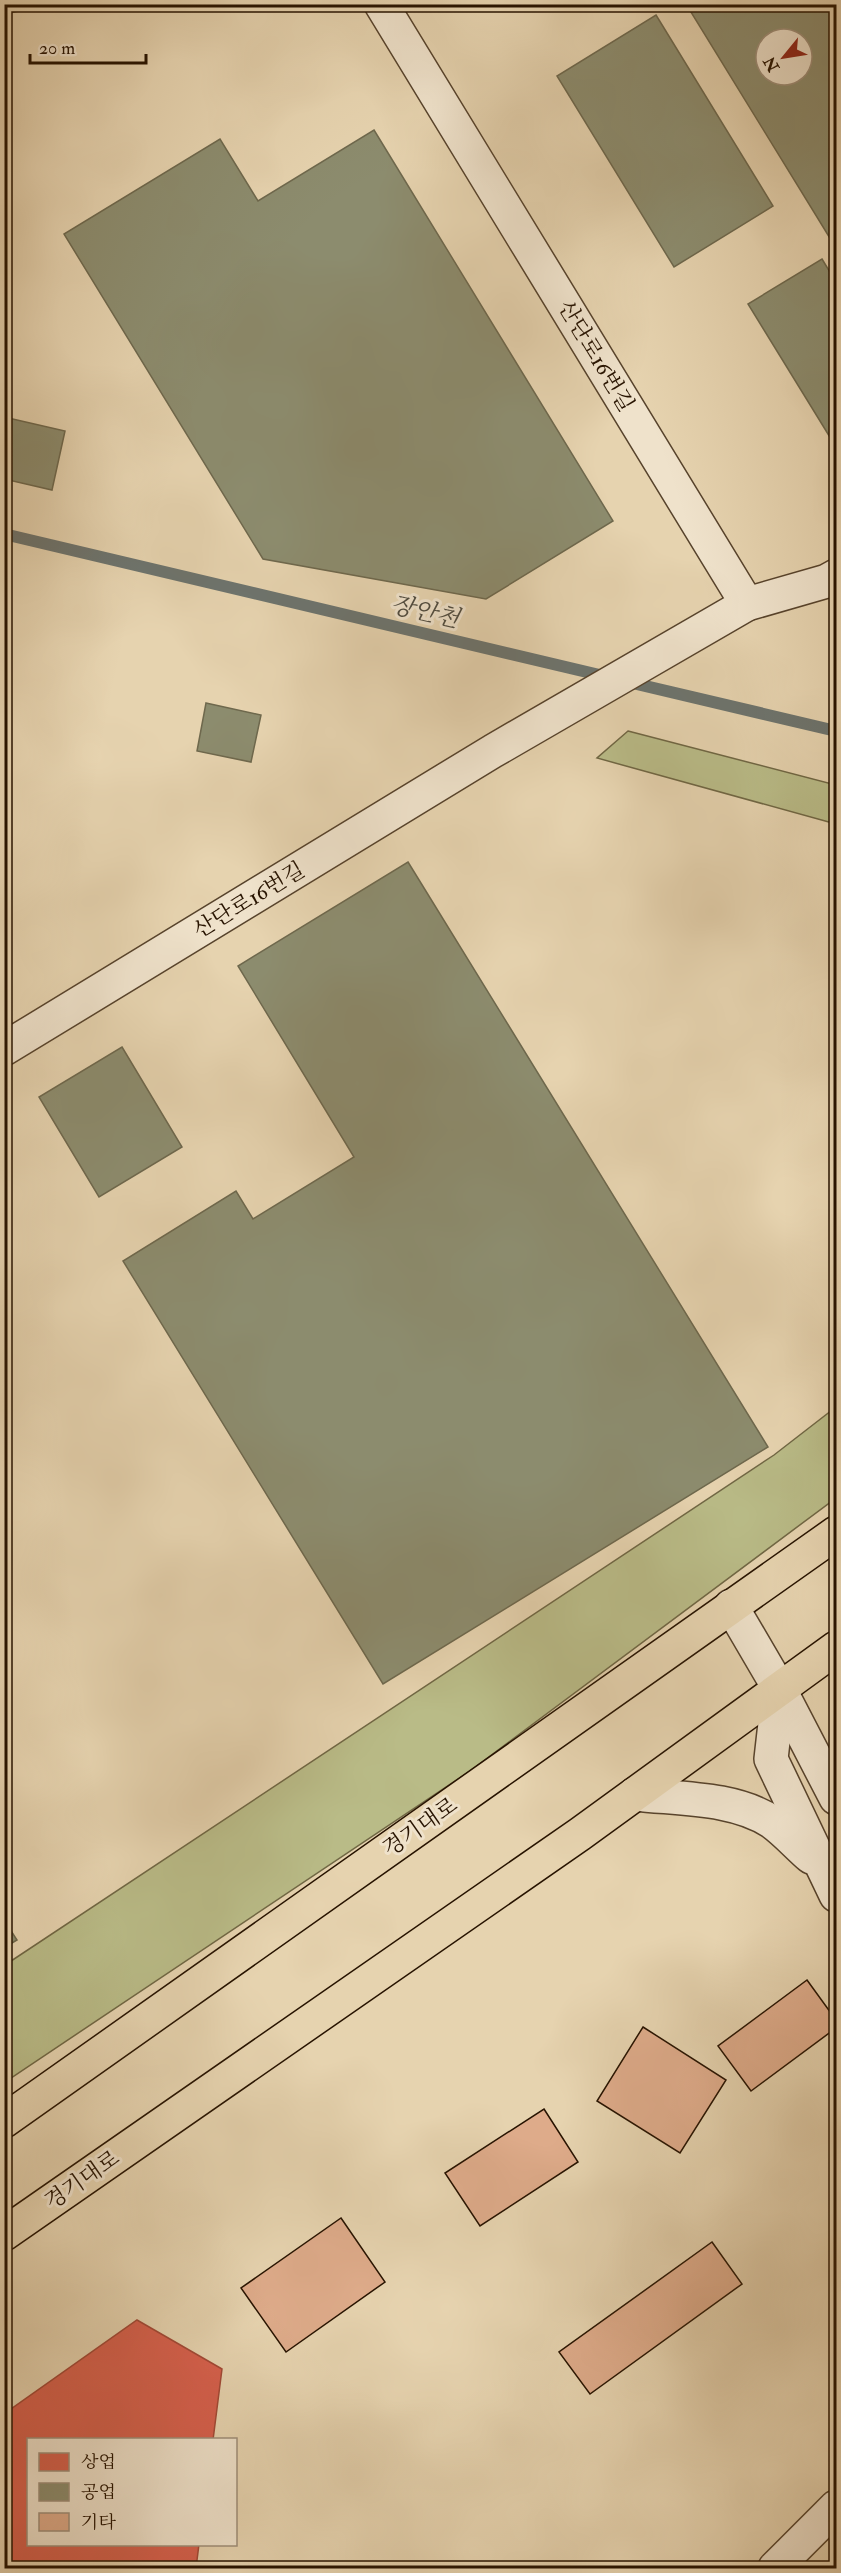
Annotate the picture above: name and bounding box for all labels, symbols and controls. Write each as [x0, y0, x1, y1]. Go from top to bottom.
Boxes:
scale bar [30, 27, 146, 65]
north arrow [754, 27, 814, 87]
text: 20 m [39, 37, 75, 60]
text: N [759, 52, 785, 76]
street label: 산단로16번길 [552, 295, 640, 417]
water label: 장안천 [388, 589, 464, 635]
street label: 산단로16번길 [188, 856, 310, 944]
street label: 경기대로 [377, 1791, 463, 1863]
street label: 경기대로 [39, 2144, 125, 2216]
legend [27, 2438, 237, 2546]
text: 상업 [81, 2451, 116, 2474]
text: 공업 [81, 2481, 116, 2504]
text: 기타 [81, 2511, 116, 2534]

